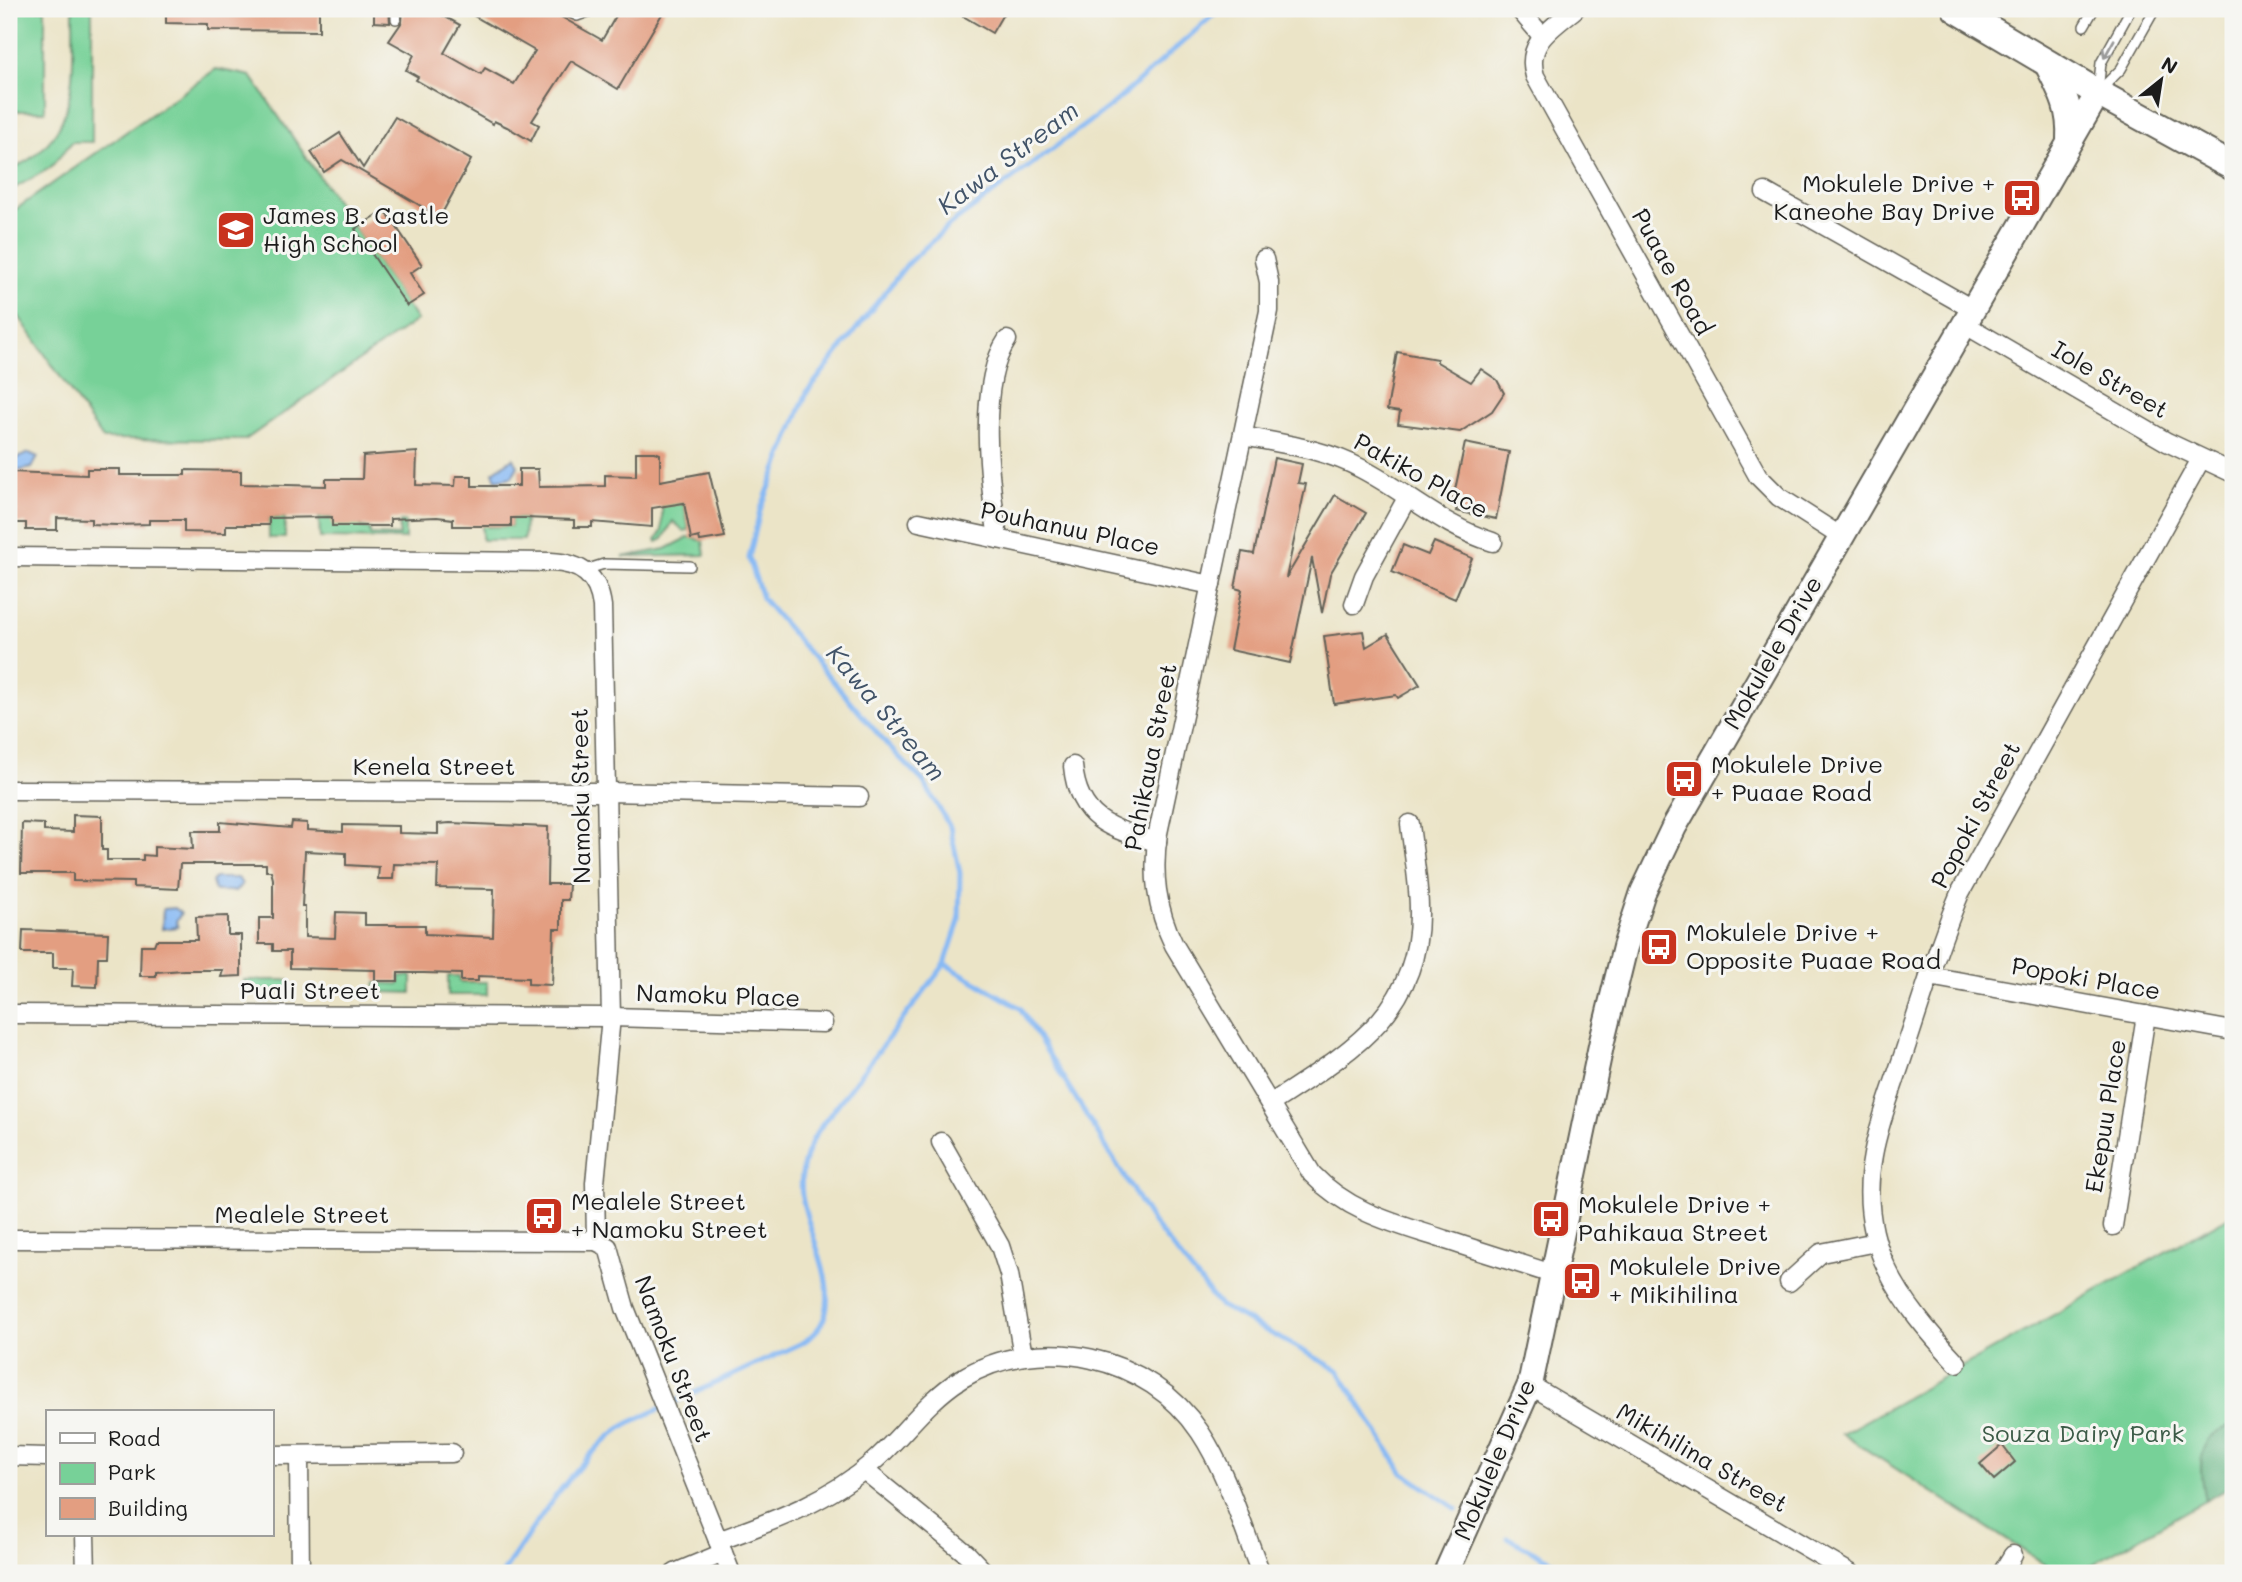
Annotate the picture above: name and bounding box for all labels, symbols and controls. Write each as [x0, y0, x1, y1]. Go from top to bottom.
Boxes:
one-way arrow [2102, 38, 2115, 59]
north arrow [2126, 46, 2196, 116]
text: N [2157, 50, 2182, 79]
water label: Kawa Stream [930, 93, 1085, 222]
place label: Mokulele Drive + Kaneohe Bay Drive [1774, 167, 1995, 226]
bus stop icon: Mokulele Drive + Kaneohe Bay Drive [2001, 177, 2043, 219]
place label: James B. Castle High School [263, 199, 449, 258]
street label: Puaae Road [1626, 203, 1721, 340]
school or university icon: James B. Castle High School [215, 209, 257, 251]
street label: Iole Street [2047, 333, 2175, 425]
street label: Pakiko Place [1349, 425, 1494, 524]
street label: Pouhanuu Place [978, 493, 1163, 562]
street label: Mokulele Drive [1715, 570, 1828, 735]
water label: Kawa Stream [819, 637, 954, 788]
street label: Pahikaua Street [1116, 660, 1183, 853]
street label: Namoku Street [562, 708, 597, 884]
street label: Popoki Street [1923, 735, 2026, 893]
place label: Mokulele Drive + Puaae Road [1711, 748, 1883, 807]
street label: Kenela Street [353, 750, 515, 781]
bus stop icon: Mokulele Drive + Puaae Road [1663, 758, 1705, 800]
place label: Mokulele Drive + Opposite Puaae Road [1686, 916, 1941, 975]
bus stop icon: Mokulele Drive + Opposite Puaae Road [1638, 926, 1680, 968]
street label: Popoki Place [2010, 949, 2163, 1006]
street label: Puali Street [240, 974, 380, 1005]
street label: Namoku Place [635, 976, 801, 1013]
street label: Ekepuu Place [2077, 1037, 2132, 1195]
place label: Mealele Street + Namoku Street [571, 1185, 768, 1244]
place label: Mokulele Drive + Pahikaua Street [1578, 1188, 1771, 1247]
bus stop icon: Mealele Street + Namoku Street [523, 1195, 565, 1237]
street label: Mealele Street [215, 1198, 389, 1229]
bus stop icon: Mokulele Drive + Pahikaua Street [1530, 1198, 1572, 1240]
place label: Mokulele Drive + Mikihilina [1609, 1250, 1781, 1309]
bus stop icon: Mokulele Drive + Mikihilina [1561, 1260, 1603, 1302]
street label: Namoku Street [628, 1271, 720, 1446]
street label: Mokulele Drive [1446, 1374, 1542, 1545]
street label: Mikihilina Street [1611, 1395, 1794, 1518]
legend [46, 1410, 273, 1536]
park label: Souza Dairy Park [1982, 1417, 2184, 1448]
text: Road [108, 1424, 160, 1451]
text: Park [108, 1458, 156, 1485]
text: Building [108, 1494, 188, 1521]

